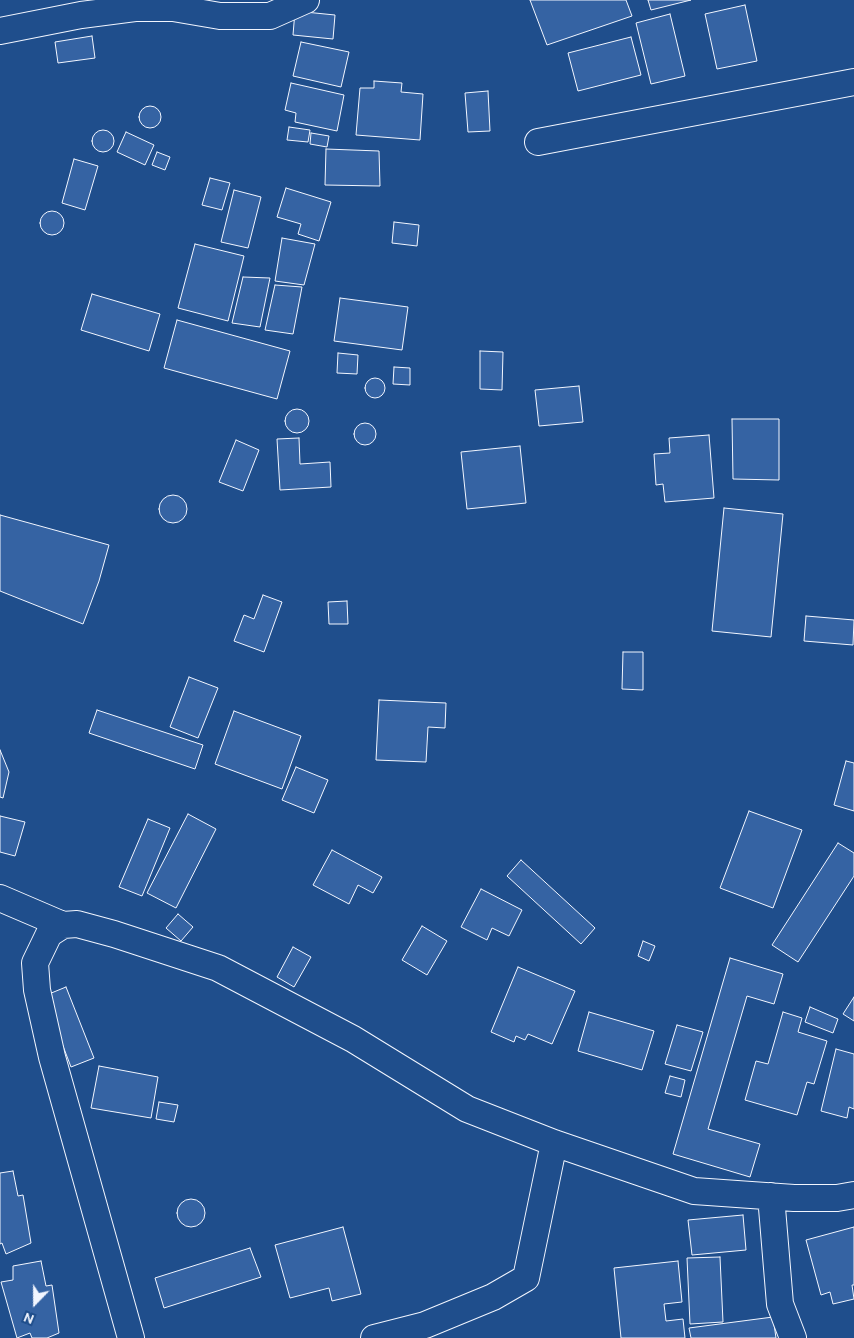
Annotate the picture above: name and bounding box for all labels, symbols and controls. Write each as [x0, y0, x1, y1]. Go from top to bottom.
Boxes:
north arrow [10, 1278, 60, 1328]
text: N [21, 1308, 37, 1327]

